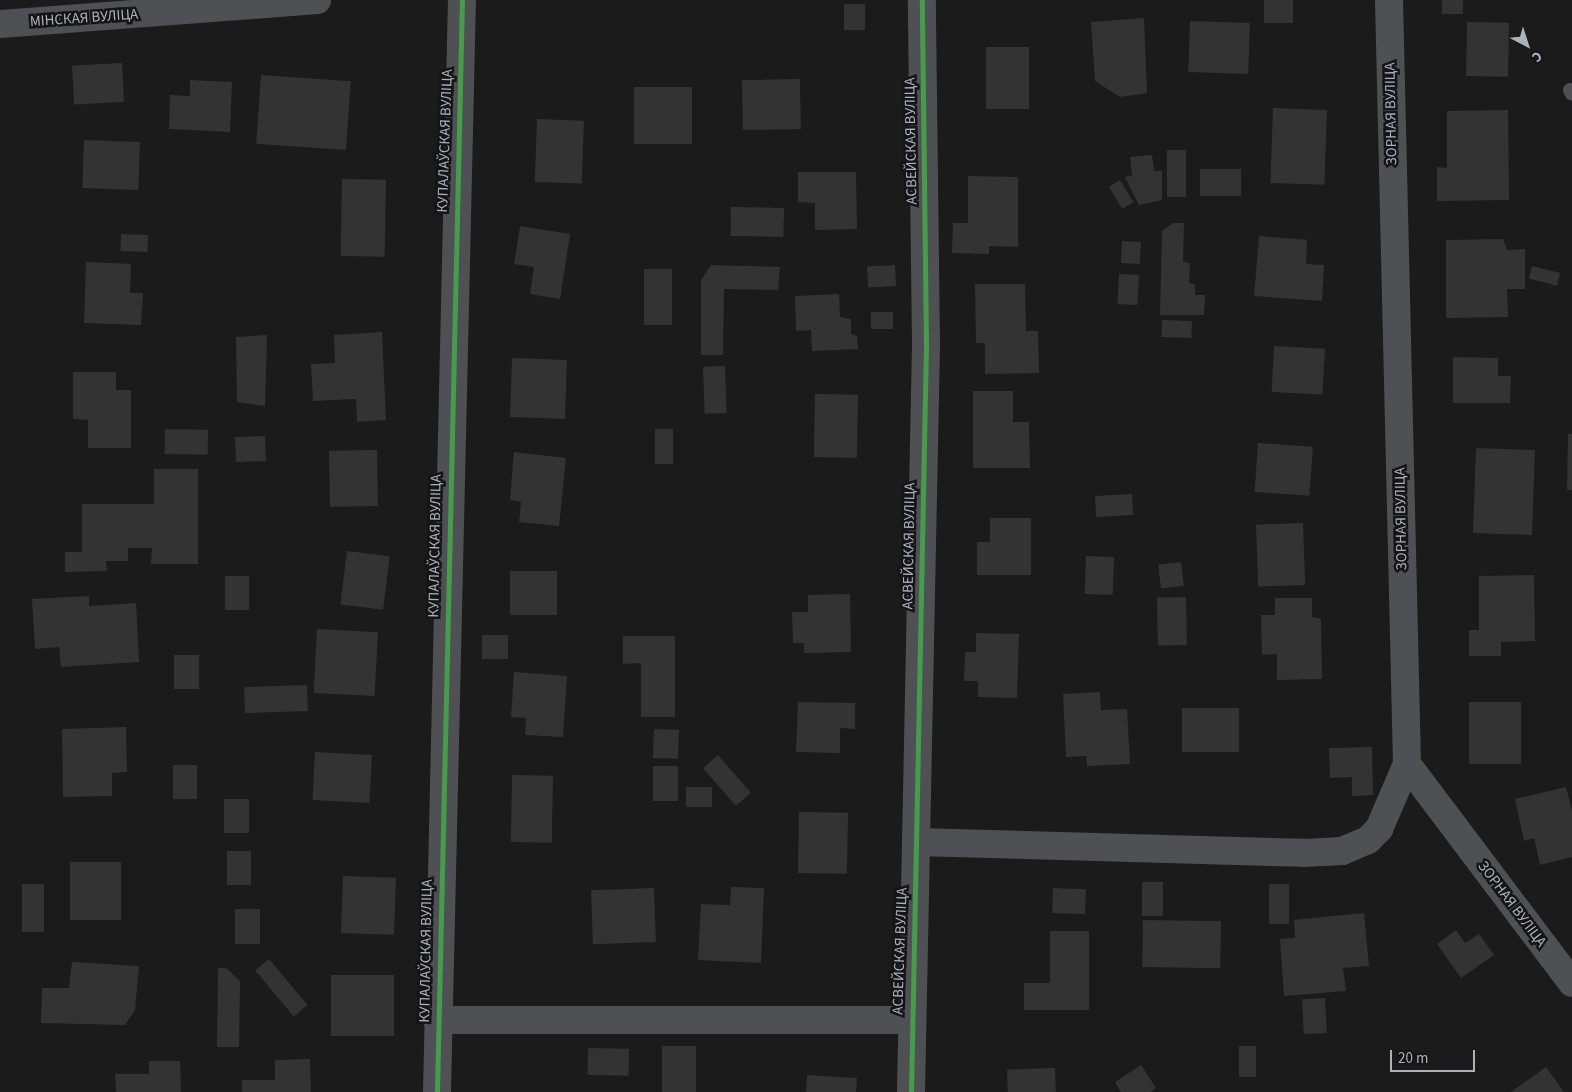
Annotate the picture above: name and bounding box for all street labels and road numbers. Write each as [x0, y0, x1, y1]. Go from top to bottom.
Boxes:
street label: МІНСКАЯ ВУЛІЦА [29, 5, 139, 31]
street label: ЗОРНАЯ ВУЛІЦА [1381, 62, 1401, 166]
street label: КУПАЛАЎСКАЯ ВУЛІЦА [434, 69, 456, 213]
street label: АСВЕЙСКАЯ ВУЛІЦА [901, 77, 921, 205]
street label: ЗОРНАЯ ВУЛІЦА [1391, 467, 1411, 571]
street label: КУПАЛАЎСКАЯ ВУЛІЦА [425, 474, 445, 618]
street label: АСВЕЙСКАЯ ВУЛІЦА [899, 482, 919, 610]
street label: ЗОРНАЯ ВУЛІЦА [1474, 857, 1550, 951]
street label: КУПАЛАЎСКАЯ ВУЛІЦА [416, 879, 436, 1023]
street label: АСВЕЙСКАЯ ВУЛІЦА [889, 887, 911, 1015]

